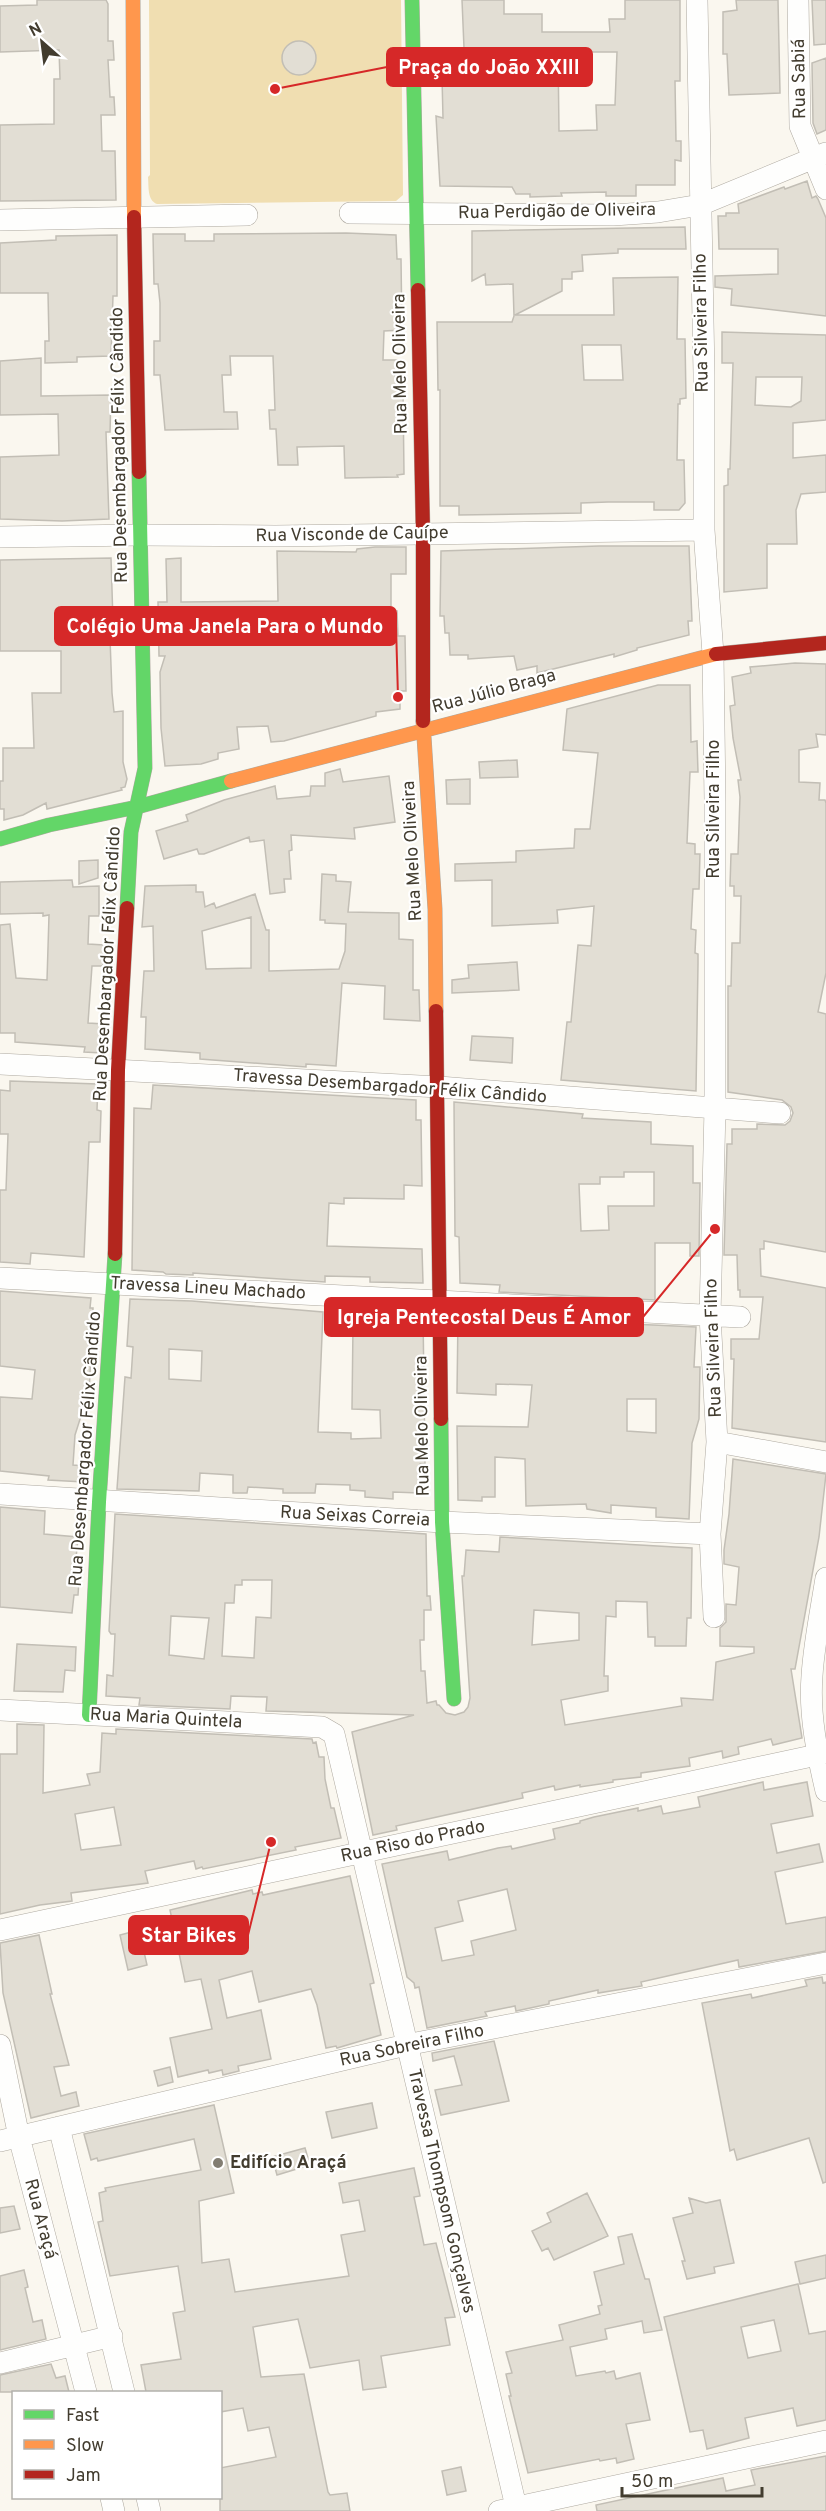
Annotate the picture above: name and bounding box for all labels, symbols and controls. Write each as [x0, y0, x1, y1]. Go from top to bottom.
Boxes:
north arrow [12, 12, 72, 72]
text: N [26, 19, 46, 42]
street label: Rua Sabiá [788, 39, 812, 119]
callout: Praça do João XXIII [387, 48, 592, 86]
text: Praça do João XXIII [398, 56, 580, 82]
street label: Rua Perdigão de Oliveira [458, 199, 656, 225]
street label: Rua Silveira Filho [689, 253, 715, 393]
street label: Rua Melo Oliveira [388, 293, 414, 435]
street label: Rua Desembargador Félix Cândido [106, 307, 134, 583]
street label: Rua Visconde de Cauípe [255, 522, 449, 548]
callout: Colégio Uma Janela Para o Mundo [55, 607, 396, 645]
text: Colégio Uma Janela Para o Mundo [67, 615, 383, 641]
street label: Rua Júlio Braga [430, 664, 558, 720]
street label: Rua Silveira Filho [703, 739, 726, 879]
street label: Rua Melo Oliveira [398, 780, 428, 922]
street label: Rua Desembargador Félix Cândido [89, 826, 127, 1102]
street label: Travessa Desembargador Félix Cândido [232, 1065, 548, 1109]
street label: Travessa Lineu Machado [110, 1272, 306, 1306]
street label: Rua Silveira Filho [700, 1278, 728, 1418]
callout: Igreja Pentecostal Deus É Amor [325, 1298, 643, 1336]
text: Igreja Pentecostal Deus É Amor [337, 1304, 632, 1332]
street label: Rua Desembargador Félix Cândido [65, 1310, 107, 1588]
street label: Rua Melo Oliveira [410, 1355, 436, 1497]
street label: Rua Seixas Correia [279, 1502, 431, 1532]
street label: Rua Maria Quintela [89, 1704, 243, 1734]
street label: Rua Riso do Prado [339, 1815, 487, 1869]
callout: Star Bikes [129, 1916, 248, 1954]
text: Star Bikes [141, 1924, 237, 1950]
street label: Rua Sobreira Filho [338, 2019, 486, 2073]
street label: Travessa Thompsom Gonçalves [402, 2067, 480, 2315]
place label: Edifício Araçá [230, 2152, 347, 2175]
marker: Edifício Araçá [211, 2156, 225, 2170]
street label: Rua Araçá [18, 2176, 62, 2262]
legend [12, 2391, 222, 2499]
text: Fast [66, 2405, 99, 2428]
text: Slow [66, 2435, 104, 2458]
scale bar [622, 2460, 762, 2498]
text: Jam [66, 2465, 101, 2488]
text: 50 m [631, 2471, 673, 2494]

